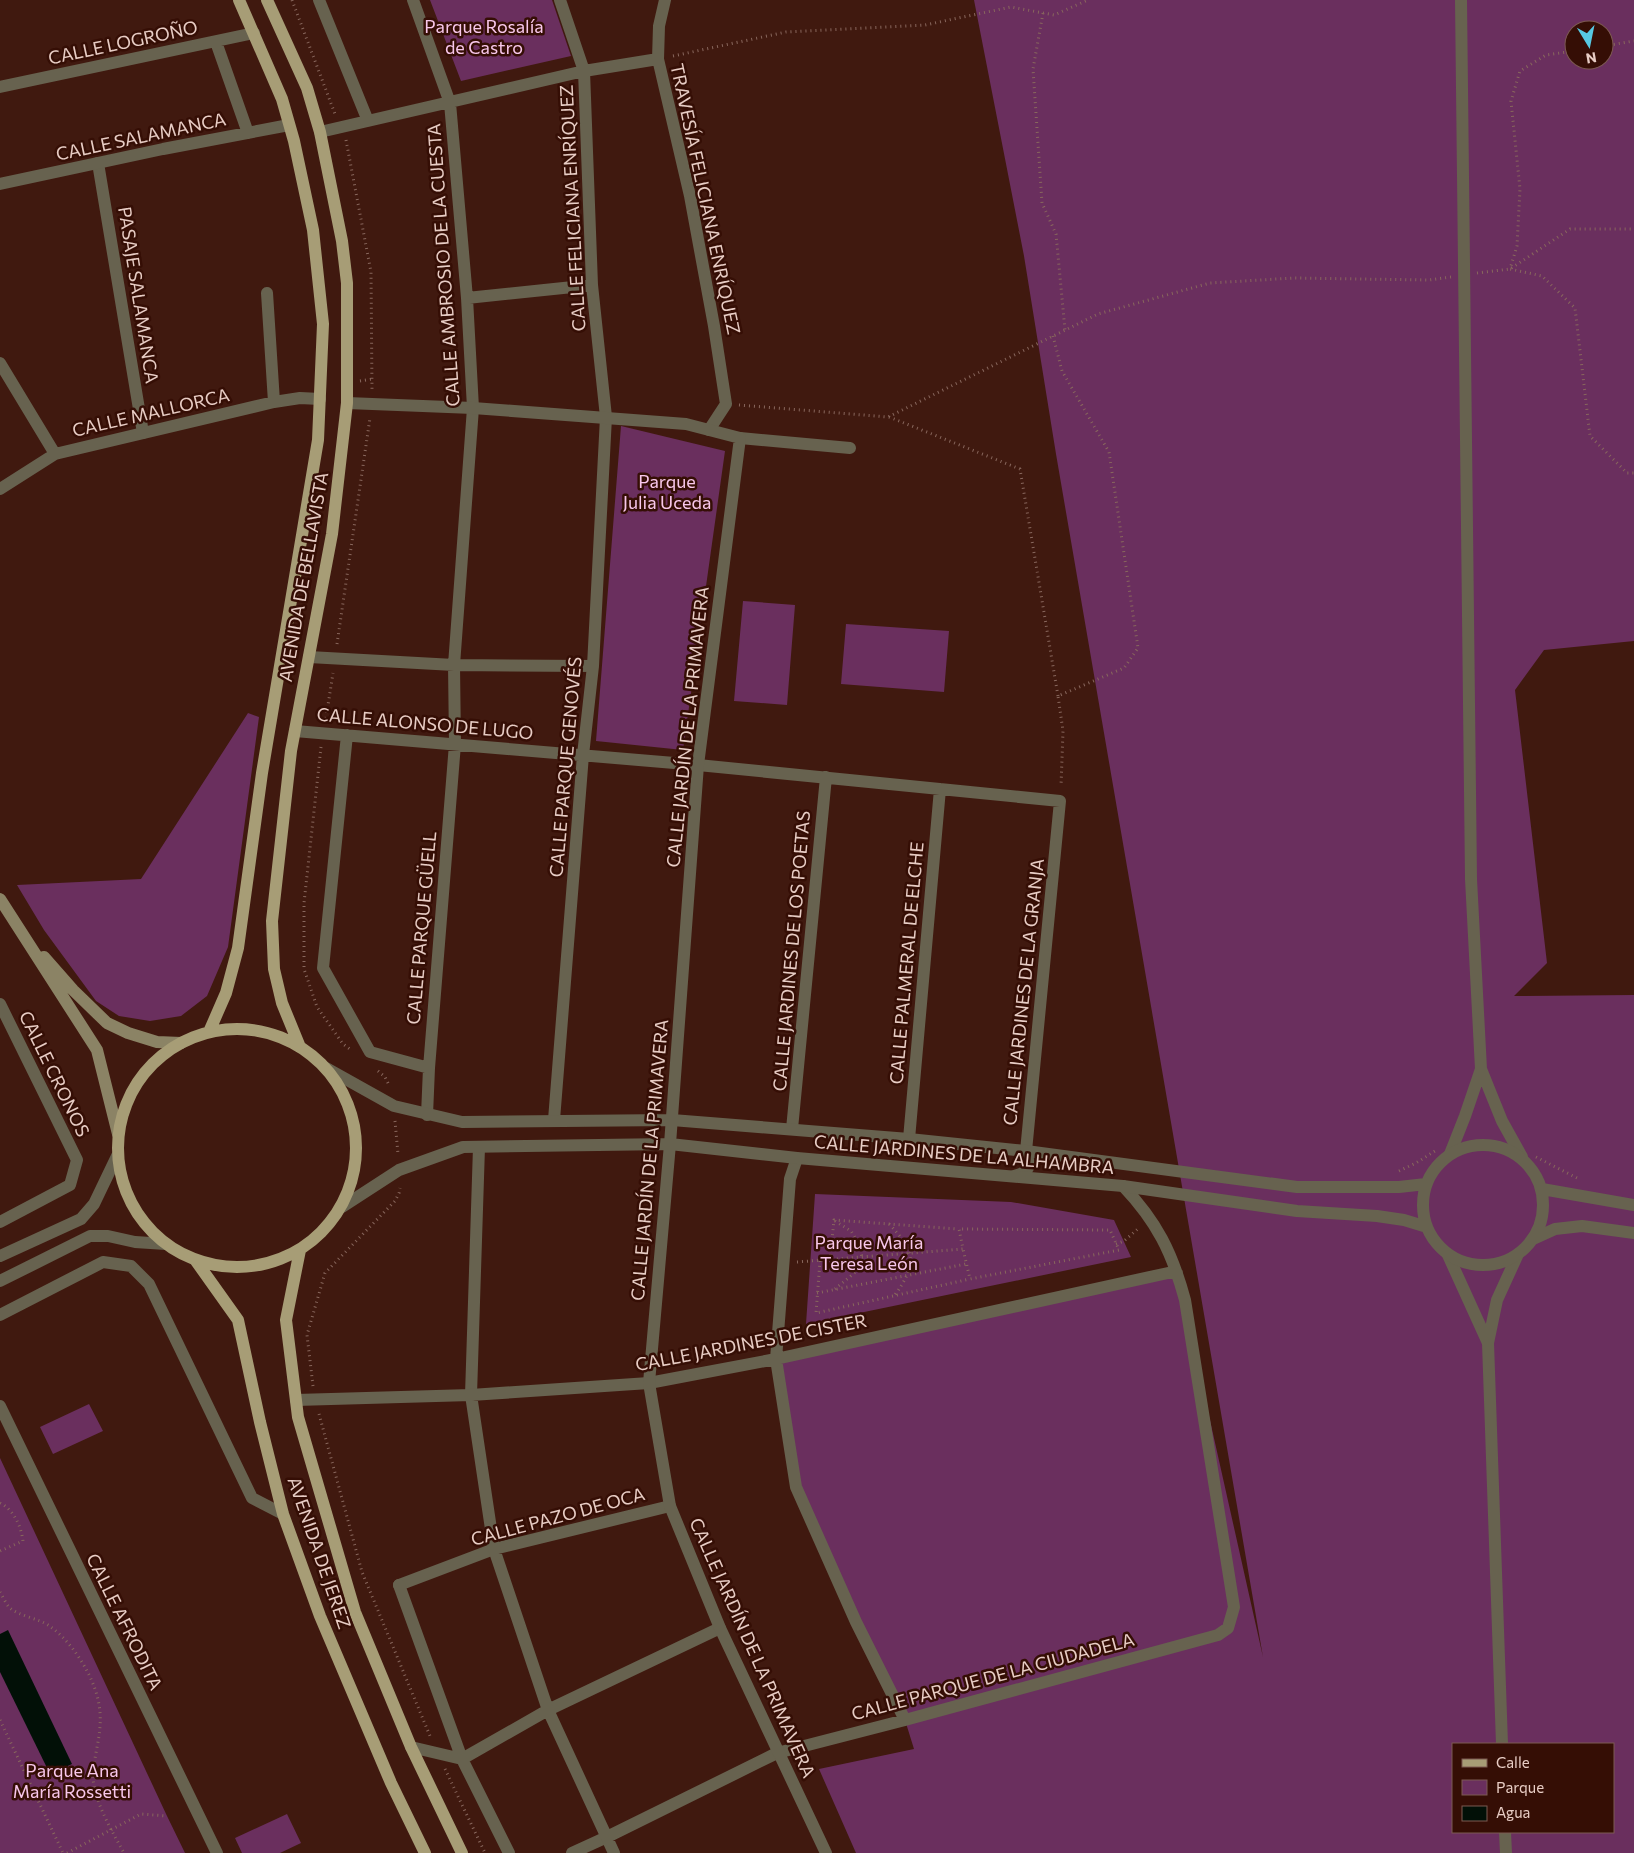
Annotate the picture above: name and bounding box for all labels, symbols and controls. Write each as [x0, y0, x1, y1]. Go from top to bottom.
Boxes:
street label: CALLE LOGROÑO [46, 15, 199, 69]
park label: Parque Rosalía de Castro [424, 15, 544, 58]
north arrow [1564, 20, 1614, 70]
text: N [1585, 49, 1598, 68]
street label: TRAVESÍA FELICIANA ENRÍQUEZ [666, 61, 746, 336]
street label: CALLE FELICIANA ENRÍQUEZ [555, 84, 589, 332]
street label: CALLE SALAMANCA [54, 107, 228, 165]
street label: CALLE AMBROSIO DE LA CUESTA [422, 123, 464, 407]
street label: PASAJE SALAMANCA [114, 205, 164, 385]
street label: CALLE MALLORCA [70, 383, 232, 441]
street label: AVENIDA DE BELLAVISTA [274, 470, 332, 684]
park label: Parque Julia Uceda [623, 470, 711, 513]
street label: CALLE JARDÍN DE LA PRIMAVERA [661, 585, 713, 868]
street label: CALLE PARQUE GENOVÉS [544, 656, 586, 878]
street label: CALLE ALONSO DE LUGO [316, 703, 534, 743]
street label: CALLE JARDINES DE LOS POETAS [768, 810, 814, 1092]
street label: CALLE PARQUE GÜELL [402, 830, 440, 1025]
street label: CALLE PALMERAL DE ELCHE [884, 841, 928, 1085]
street label: CALLE JARDINES DE LA GRANJA [998, 857, 1048, 1126]
street label: CALLE CRONOS [15, 1007, 95, 1140]
street label: CALLE JARDÍN DE LA PRIMAVERA [626, 1018, 672, 1301]
street label: CALLE JARDINES DE LA ALHAMBRA [813, 1130, 1115, 1178]
park label: Parque María Teresa León [815, 1231, 923, 1274]
street label: CALLE JARDINES DE CISTER [633, 1309, 868, 1375]
street label: AVENIDA DE JEREZ [284, 1474, 356, 1632]
street label: CALLE PAZO DE OCA [468, 1482, 647, 1550]
street label: CALLE JARDÍN DE LA PRIMAVERA [685, 1514, 820, 1781]
street label: CALLE AFRODITA [82, 1550, 168, 1694]
street label: CALLE PARQUE DE LA CIUDADELA [849, 1628, 1137, 1724]
legend [1452, 1743, 1614, 1833]
text: Calle [1496, 1753, 1530, 1771]
park label: Parque Ana María Rossetti [13, 1759, 131, 1802]
text: Parque [1496, 1778, 1544, 1796]
text: Agua [1496, 1803, 1530, 1821]

